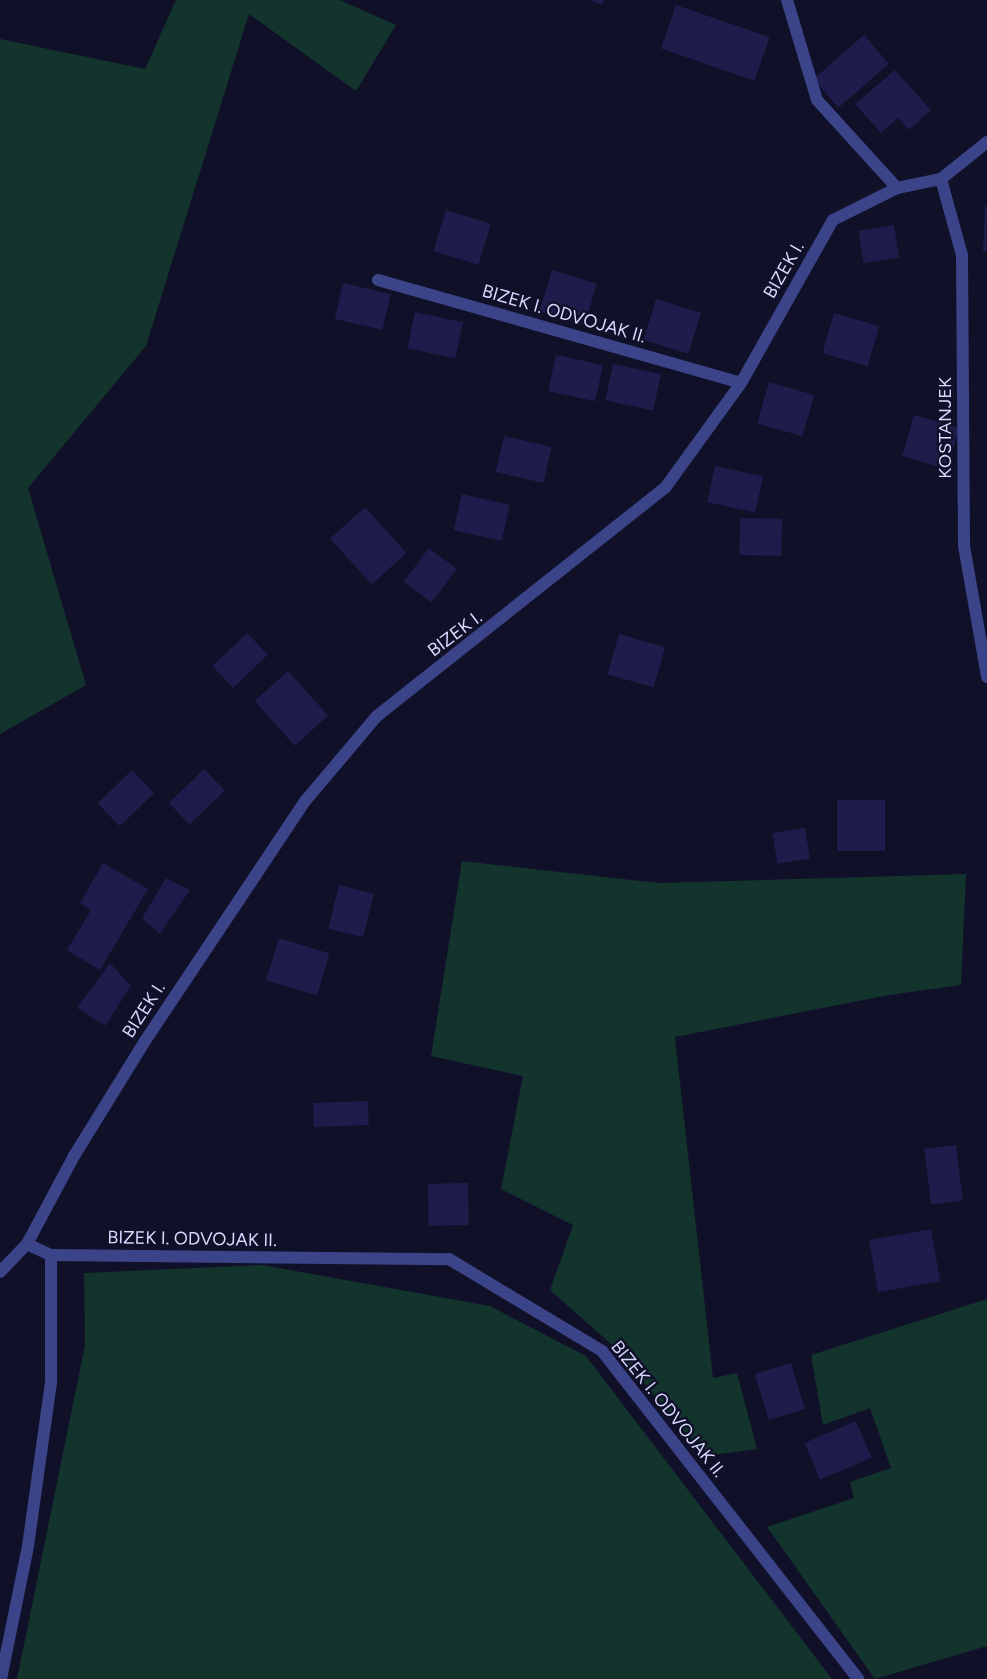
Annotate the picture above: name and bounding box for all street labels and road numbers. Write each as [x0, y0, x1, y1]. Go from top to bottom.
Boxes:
street label: BIZEK I. [759, 238, 809, 302]
street label: BIZEK I. ODVOJAK II. [480, 280, 648, 348]
street label: KOSTANJEK [934, 377, 956, 479]
street label: BIZEK I. [424, 607, 486, 661]
street label: BIZEK I. [118, 978, 170, 1042]
street label: BIZEK I. ODVOJAK II. [107, 1227, 277, 1251]
street label: BIZEK I. ODVOJAK II. [606, 1336, 730, 1482]

